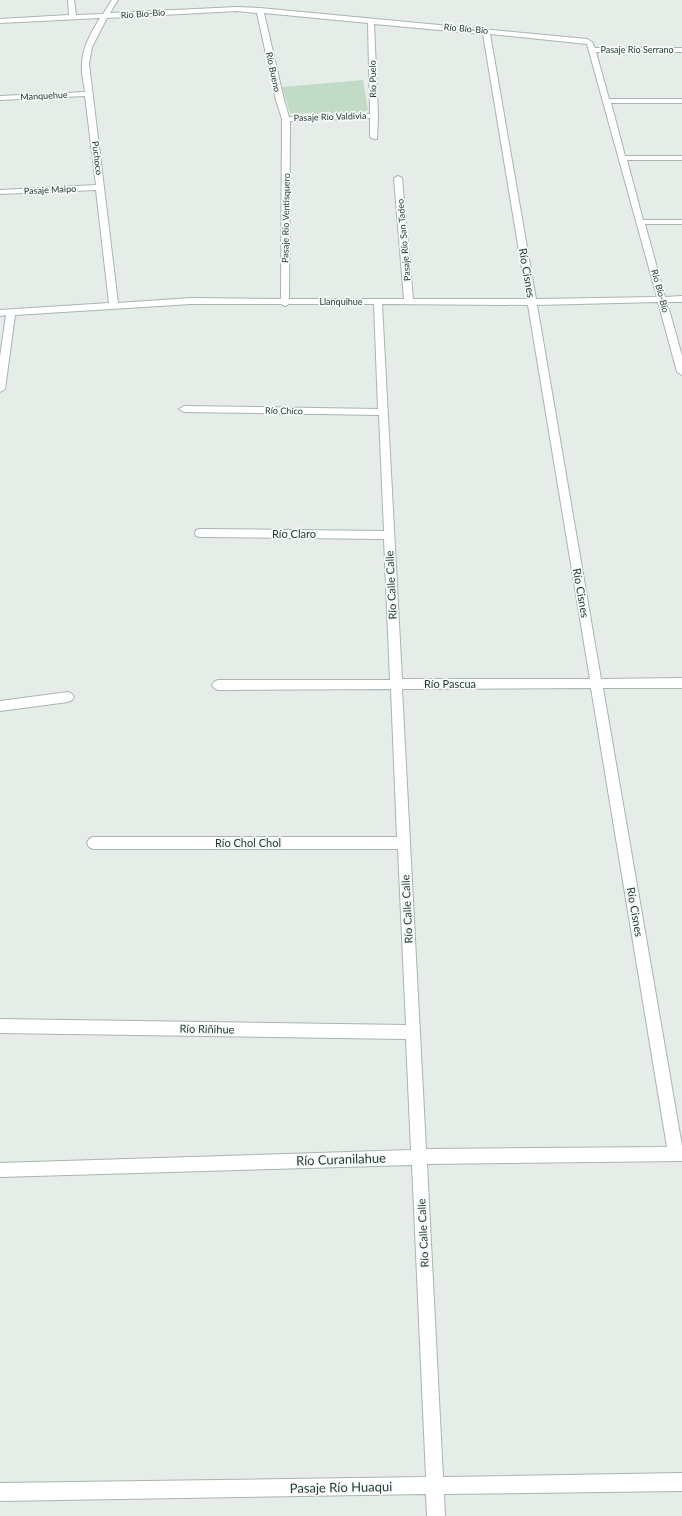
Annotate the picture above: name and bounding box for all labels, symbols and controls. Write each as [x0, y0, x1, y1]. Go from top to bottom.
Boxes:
street label: Río Bío-Bío [120, 6, 166, 21]
street label: Río Bío-Bío [443, 21, 489, 36]
street label: Pasaje Río Serrano [600, 44, 674, 55]
street label: Río Bueno [264, 51, 283, 93]
street label: Río Puelo [367, 60, 378, 98]
street label: Manquehue [20, 89, 68, 102]
street label: Pasaje Río Valdivia [293, 110, 366, 123]
street label: Puchoco [90, 140, 105, 176]
street label: Pasaje Río Ventisquero [279, 173, 292, 263]
street label: Pasaje Maipo [24, 183, 76, 196]
street label: Pasaje Río San Tadeo [394, 198, 413, 282]
street label: Río Cisnes [517, 247, 538, 299]
street label: Río Bío-Bío [649, 268, 672, 314]
street label: Llanquihue [319, 296, 363, 307]
street label: Río Chico [265, 405, 303, 416]
street label: Río Claro [272, 527, 316, 540]
street label: Río Calle Calle [382, 550, 399, 620]
street label: Río Cisnes [571, 567, 592, 619]
street label: Río Pascua [424, 677, 476, 690]
street label: Río Chol Chol [215, 836, 281, 849]
street label: Río Calle Calle [398, 874, 415, 944]
street label: Río Cisnes [625, 886, 646, 938]
street label: Río Riñihue [179, 1022, 235, 1035]
street label: Río Curanilahue [296, 1149, 386, 1169]
street label: Río Calle Calle [414, 1198, 431, 1268]
street label: Pasaje Río Huaqui [290, 1478, 392, 1496]

